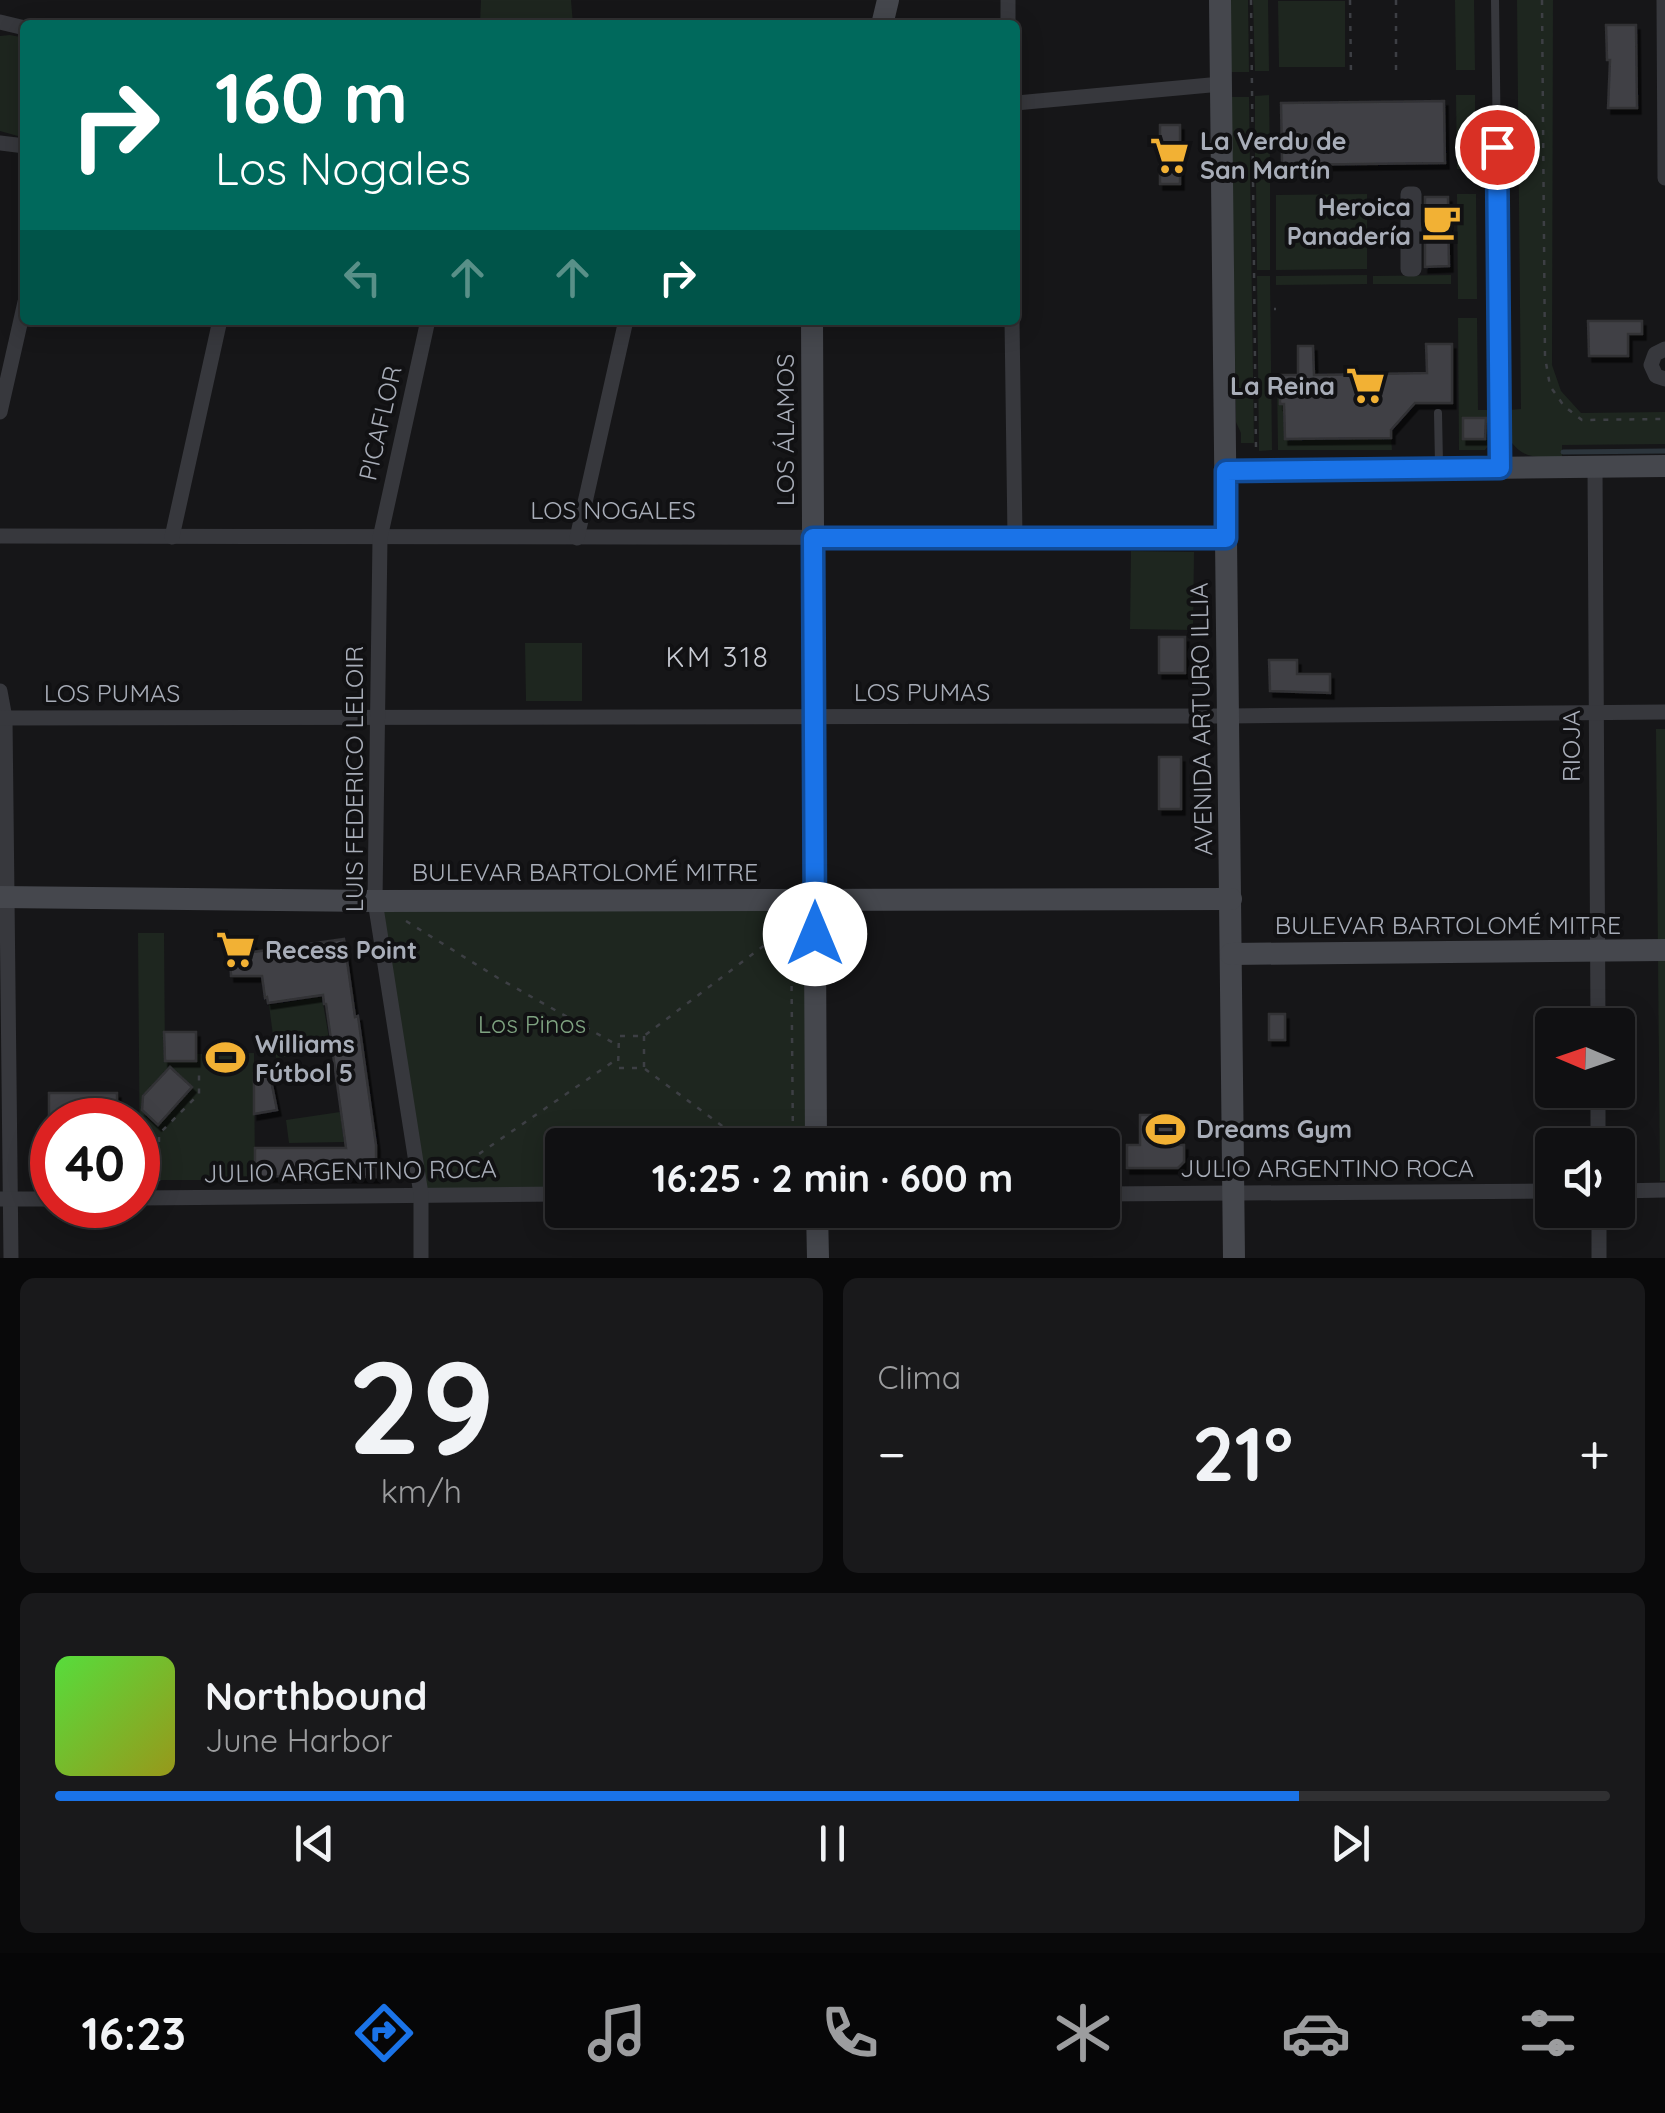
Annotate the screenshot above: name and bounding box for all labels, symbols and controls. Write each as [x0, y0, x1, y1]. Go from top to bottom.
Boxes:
text: 160 m [215, 53, 408, 141]
icon: right [50, 60, 180, 190]
pin [1455, 105, 1540, 190]
icon: arrive [1470, 120, 1525, 175]
place label: La Verdu de San Martín [1200, 125, 1346, 185]
supermarket icon: La Verdu de San Martín [1149, 134, 1191, 176]
text: Los Nogales [215, 140, 471, 196]
place label: Heroica Panadería [1287, 191, 1411, 251]
cafe icon: Heroica Panadería [1420, 200, 1462, 242]
icon: left [335, 250, 390, 305]
icon: ahead [440, 250, 495, 305]
icon: ahead [545, 250, 600, 305]
icon: right [650, 250, 705, 305]
street label: LOS ÁLAMOS [769, 354, 800, 506]
street label: PICAFLOR [351, 363, 408, 483]
supermarket icon: La Reina [1344, 365, 1386, 407]
place label: La Reina [1230, 370, 1335, 401]
street label: LOS NOGALES [530, 494, 696, 525]
street label: AVENIDA ARTURO ILLIA [1183, 582, 1218, 856]
district label: KM 318 [666, 639, 770, 674]
street label: LUIS FEDERICO LELOIR [338, 646, 369, 912]
street label: LOS PUMAS [854, 676, 990, 707]
street label: LOS PUMAS [44, 677, 180, 708]
street label: RIOJA [1555, 710, 1586, 782]
street label: BULEVAR BARTOLOMÉ MITRE [412, 856, 758, 887]
position arrow [763, 882, 867, 986]
street label: BULEVAR BARTOLOMÉ MITRE [1275, 909, 1621, 940]
supermarket icon: Recess Point [214, 929, 256, 971]
place label: Recess Point [265, 934, 417, 965]
park label: Los Pinos [478, 1008, 586, 1039]
north arrow [1535, 1008, 1635, 1108]
map controls [1535, 1008, 1635, 1228]
place label: Williams Fútbol 5 [255, 1028, 355, 1088]
sports icon: Williams Fútbol 5 [204, 1037, 246, 1079]
speed limit sign: 40 [30, 1098, 160, 1228]
sports icon: Dreams Gym [1145, 1108, 1187, 1150]
place label: Dreams Gym [1196, 1113, 1352, 1144]
button: sound [1535, 1128, 1635, 1228]
street label: JULIO ARGENTINO ROCA [203, 1152, 497, 1189]
street label: JULIO ARGENTINO ROCA [1180, 1152, 1474, 1183]
text: 16:25 · 2 min · 600 m [652, 1154, 1013, 1202]
text: 29 [347, 1324, 495, 1487]
text: Clima [878, 1357, 961, 1397]
text: 21° [1192, 1406, 1293, 1500]
text: − [878, 1419, 906, 1488]
text: + [1579, 1419, 1610, 1488]
text: km/h [381, 1471, 462, 1511]
text: Northbound [205, 1672, 427, 1720]
text: June Harbor [205, 1720, 393, 1760]
icon: previous [287, 1816, 342, 1871]
icon: pause [805, 1816, 860, 1871]
icon: next [1323, 1816, 1378, 1871]
icon: directions [349, 1998, 419, 2068]
icon: music [582, 1998, 652, 2068]
icon: phone [815, 1998, 885, 2068]
icon: climate [1048, 1998, 1118, 2068]
icon: car [1281, 1998, 1351, 2068]
icon: filters [1513, 1998, 1583, 2068]
text: 16:23 [81, 2005, 186, 2061]

